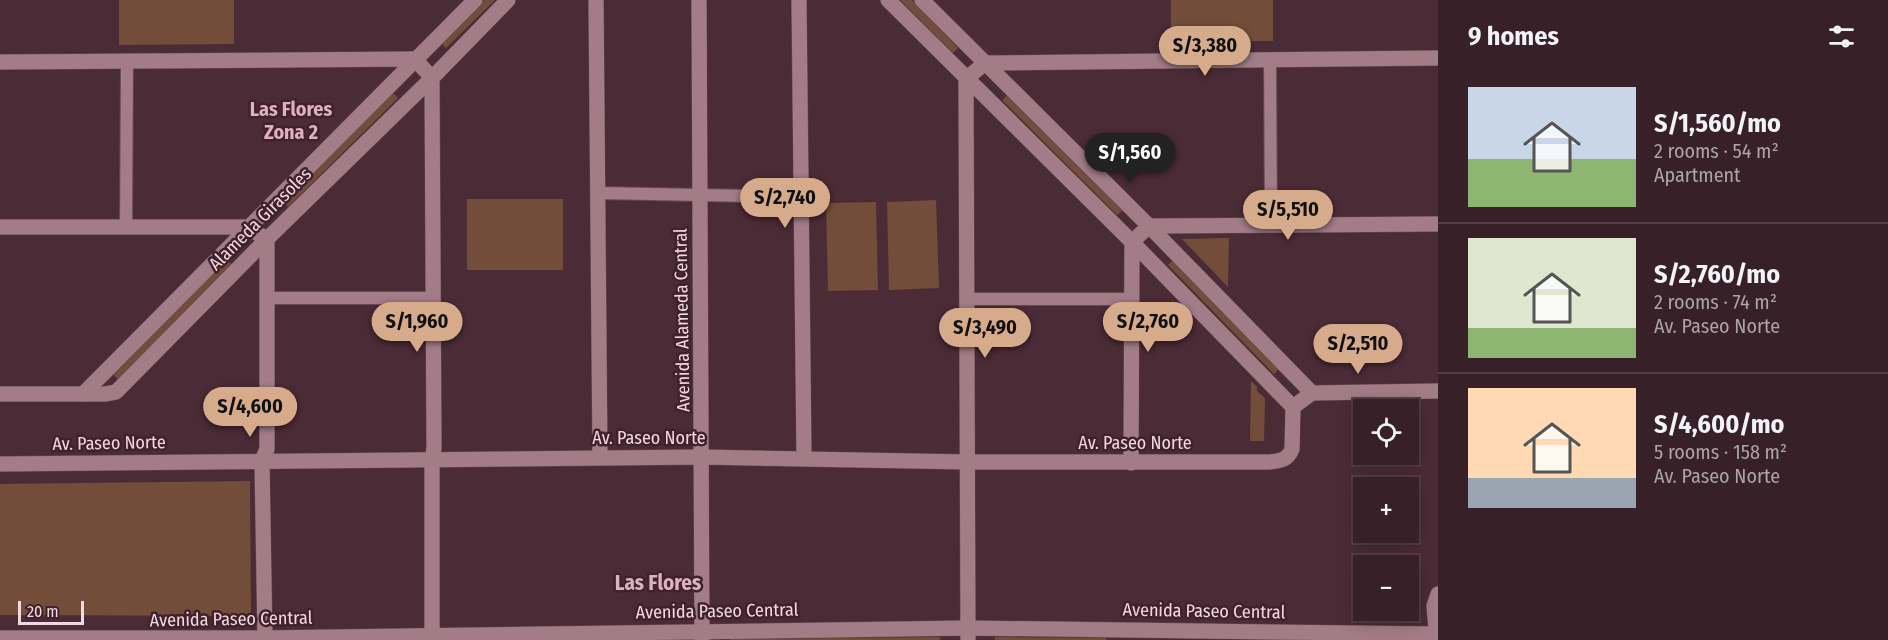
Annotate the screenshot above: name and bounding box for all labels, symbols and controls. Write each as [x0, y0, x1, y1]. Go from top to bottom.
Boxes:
icon: filters [1825, 20, 1858, 53]
text: 9 homes [1468, 21, 1559, 52]
pin: S/3,380 [1150, 26, 1260, 77]
text: S/3,380 [1173, 33, 1237, 57]
district label: Las Flores Zona 2 [250, 97, 332, 144]
text: S/1,560/mo [1654, 108, 1781, 139]
icon: home [1516, 111, 1588, 183]
pin: S/1,560 [1075, 133, 1185, 184]
text: 2 rooms · 54 m² [1654, 139, 1779, 163]
text: S/1,560 [1099, 140, 1161, 164]
street label: Alameda Girasoles [204, 163, 316, 275]
text: Apartment [1654, 163, 1741, 187]
pin: S/2,740 [730, 178, 840, 229]
text: S/2,740 [754, 185, 816, 209]
pin: S/5,510 [1233, 190, 1343, 241]
text: S/5,510 [1257, 197, 1319, 221]
street label: Avenida Alameda Central [669, 228, 695, 412]
text: S/2,760/mo [1654, 259, 1780, 290]
icon: home [1516, 262, 1588, 334]
text: 2 rooms · 74 m² [1654, 290, 1777, 314]
pin: S/1,960 [362, 302, 472, 353]
pin: S/2,760 [1093, 302, 1203, 353]
pin: S/3,490 [930, 308, 1040, 359]
text: S/1,960 [386, 309, 448, 333]
text: S/2,760 [1117, 309, 1179, 333]
text: Av. Paseo Norte [1654, 314, 1780, 338]
text: S/3,490 [953, 315, 1017, 339]
pin: S/2,510 [1303, 324, 1413, 375]
text: S/2,510 [1327, 331, 1389, 355]
pin: S/4,600 [195, 387, 305, 438]
text: S/4,600 [217, 394, 283, 418]
map controls [1353, 399, 1419, 621]
button: locate [1353, 399, 1419, 465]
text: S/4,600/mo [1654, 409, 1784, 440]
icon: home [1516, 412, 1588, 484]
street label: Av. Paseo Norte [592, 427, 706, 449]
street label: Av. Paseo Norte [52, 431, 166, 455]
street label: Av. Paseo Norte [1078, 432, 1192, 454]
text: 5 rooms · 158 m² [1654, 440, 1787, 464]
text: Av. Paseo Norte [1654, 464, 1780, 488]
button: + [1353, 477, 1419, 543]
button: − [1353, 555, 1419, 621]
district label: Las Flores [615, 570, 701, 596]
scale bar [18, 598, 84, 626]
street label: Avenida Paseo Central [636, 599, 799, 623]
street label: Avenida Paseo Central [1123, 599, 1286, 623]
text: 20 m [27, 602, 58, 621]
street label: Avenida Paseo Central [150, 607, 313, 631]

